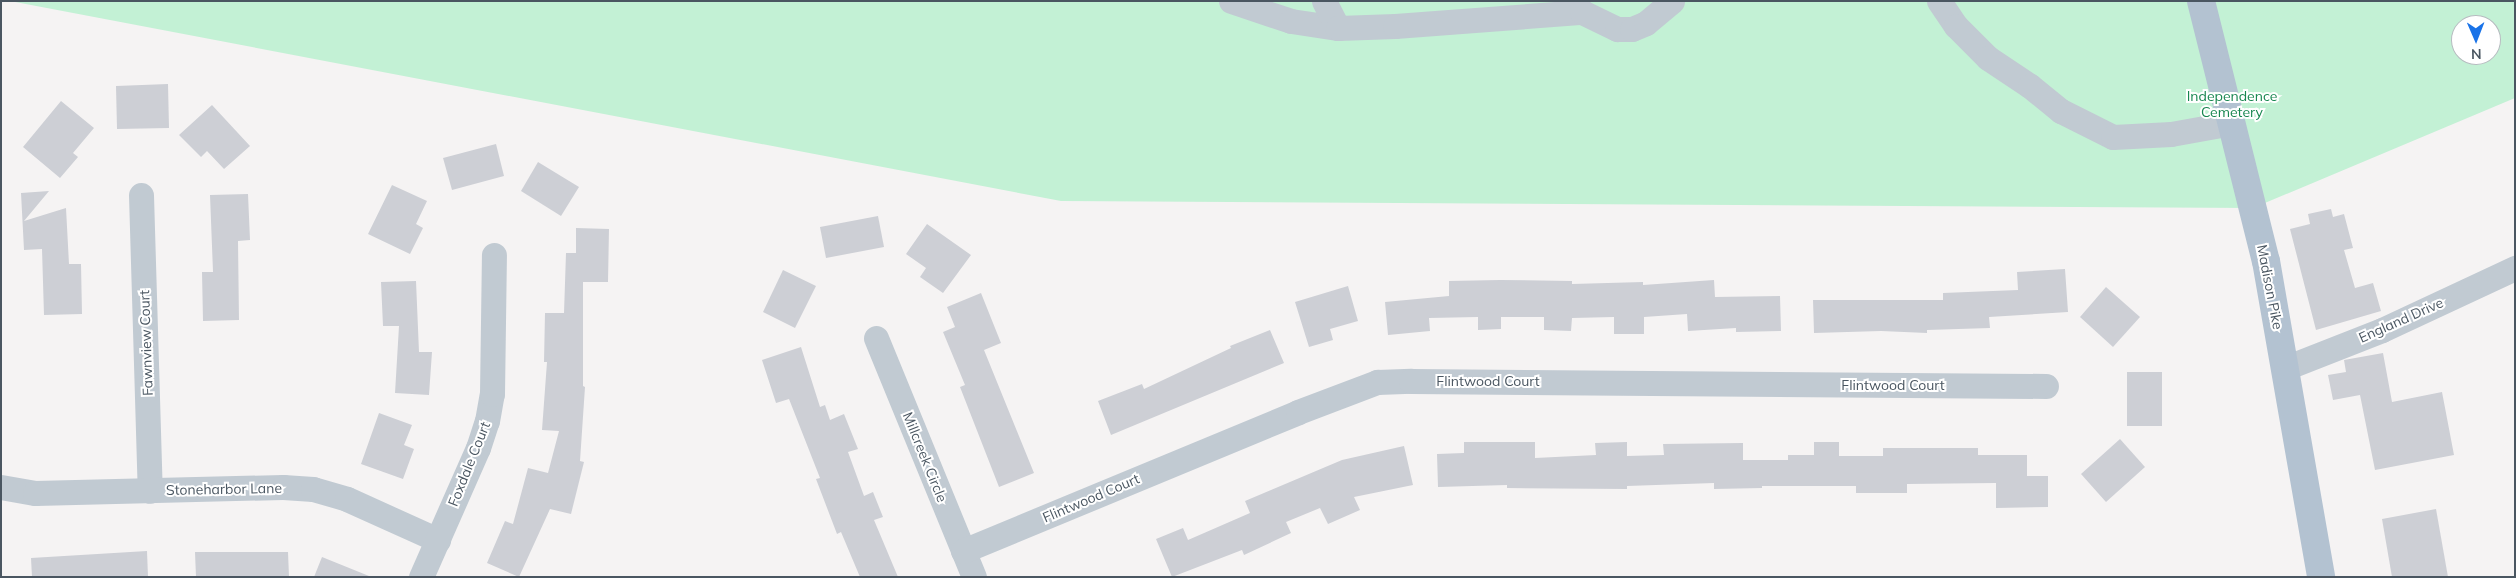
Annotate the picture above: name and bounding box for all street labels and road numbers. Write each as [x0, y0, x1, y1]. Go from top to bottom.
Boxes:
street label: Madison Pike [2254, 243, 2286, 331]
street label: Fawnview Court [136, 290, 156, 396]
street label: England Drive [2356, 294, 2446, 346]
street label: Flintwood Court [1436, 373, 1540, 389]
street label: Flintwood Court [1841, 377, 1945, 393]
street label: Millcreek Circle [899, 409, 951, 505]
street label: Foxdale Court [444, 419, 494, 509]
street label: Flintwood Court [1040, 470, 1142, 526]
street label: Stoneharbor Lane [166, 480, 282, 498]

